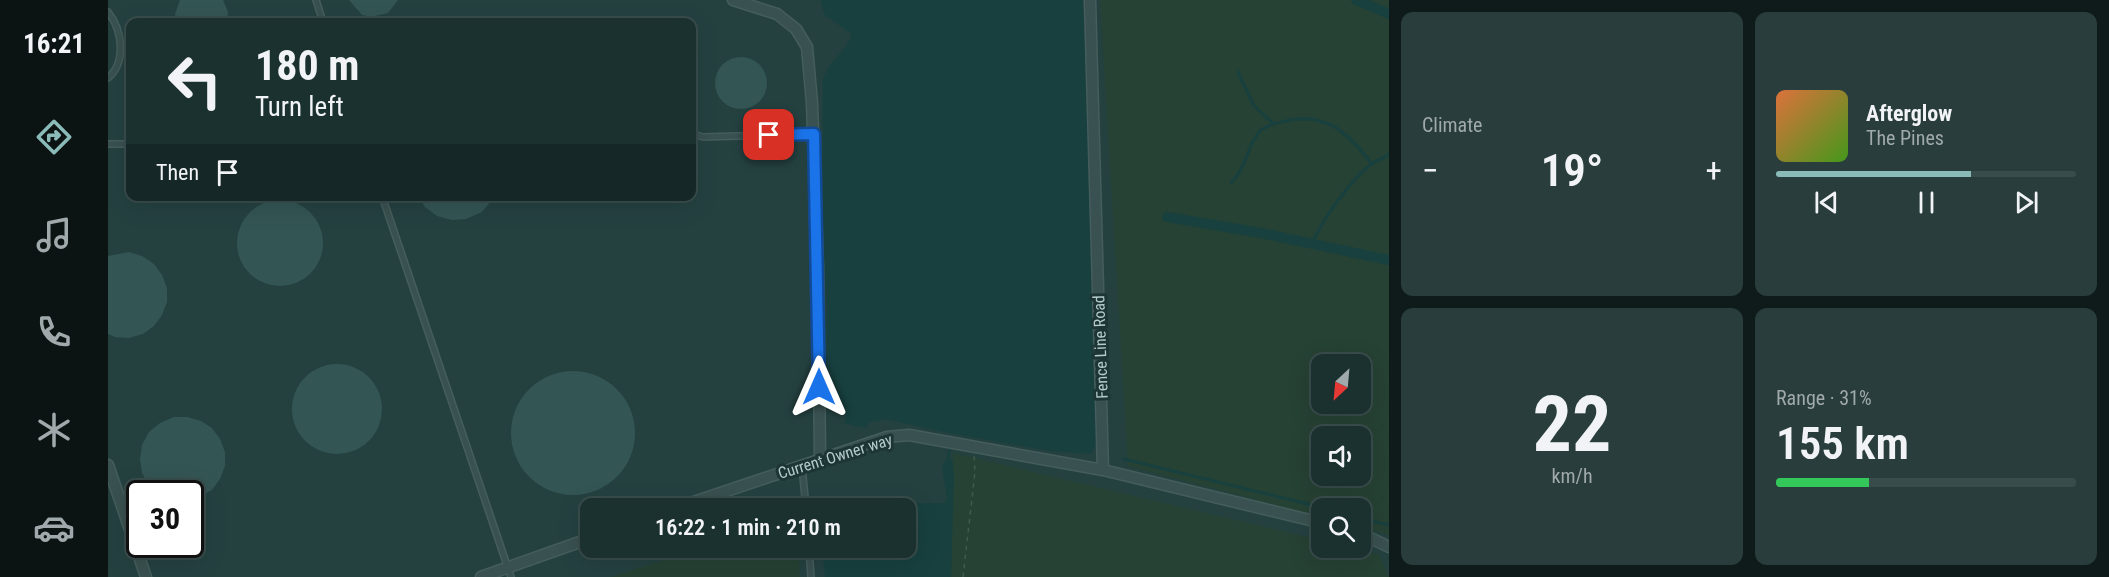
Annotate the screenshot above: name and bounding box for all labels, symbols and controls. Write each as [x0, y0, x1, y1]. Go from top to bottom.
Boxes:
text: 16:21 [23, 28, 85, 60]
text: 180 m [255, 41, 360, 90]
icon: left [156, 42, 234, 120]
text: Turn left [255, 91, 344, 123]
text: Afterglow [1866, 101, 1952, 126]
pin [743, 109, 794, 160]
text: Climate [1422, 113, 1482, 137]
icon: directions [33, 116, 75, 158]
icon: arrive [752, 118, 785, 151]
text: The Pines [1866, 126, 1944, 150]
text: 19° [1541, 144, 1603, 197]
text: − [1422, 151, 1439, 190]
text: + [1706, 151, 1722, 190]
icon: arrive [211, 156, 244, 189]
text: Then [156, 160, 199, 185]
icon: previous [1810, 186, 1843, 219]
icon: pause [1910, 186, 1943, 219]
icon: next [2010, 186, 2043, 219]
icon: music [33, 214, 75, 256]
street label: Fence Line Road [1089, 295, 1112, 399]
icon: phone [33, 311, 75, 353]
north arrow [1311, 354, 1371, 414]
map controls [1311, 354, 1371, 558]
position arrow [787, 355, 851, 419]
text: 22 [1533, 379, 1611, 470]
text: Range · 31% [1776, 386, 1872, 410]
icon: climate [33, 409, 75, 451]
text: 155 km [1776, 417, 1909, 470]
button: sound [1311, 426, 1371, 486]
street label: Current Owner way [776, 430, 895, 483]
text: km/h [1551, 464, 1593, 488]
speed limit sign: 30 [126, 480, 204, 558]
button: search [1311, 498, 1371, 558]
icon: car [33, 507, 75, 549]
text: 16:22 · 1 min · 210 m [655, 515, 841, 540]

